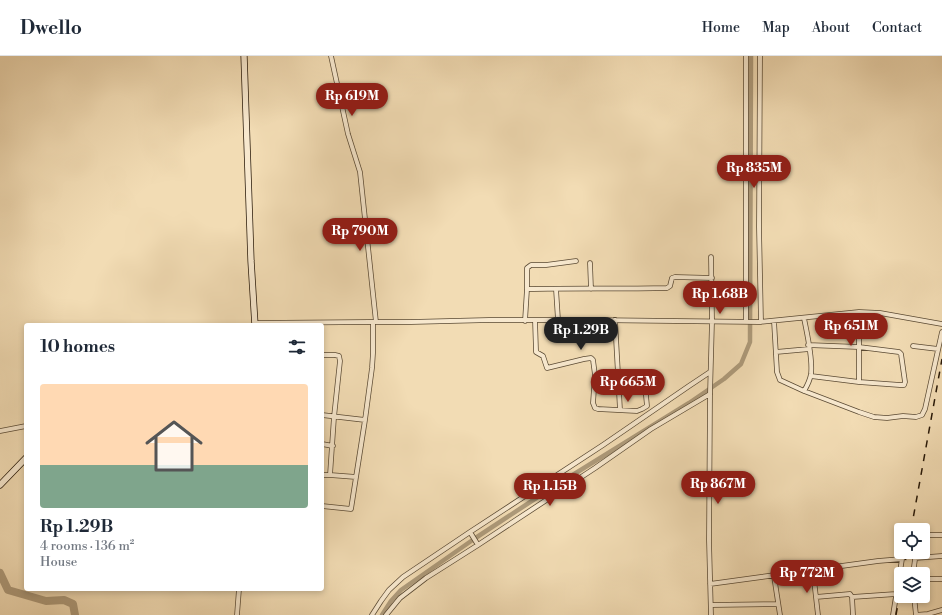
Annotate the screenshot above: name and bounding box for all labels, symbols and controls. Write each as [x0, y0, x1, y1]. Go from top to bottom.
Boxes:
text: Dwello [20, 16, 82, 40]
text: Home [702, 19, 740, 37]
text: Map [762, 19, 790, 37]
text: About [812, 19, 850, 37]
text: Contact [872, 19, 922, 37]
pin: Rp 619M [315, 83, 389, 117]
text: Rp 619M [325, 88, 379, 104]
pin: Rp 835M [717, 155, 791, 189]
text: Rp 835M [726, 160, 782, 176]
pin: Rp 790M [323, 218, 397, 252]
text: Rp 790M [331, 223, 389, 239]
pin: Rp 1.68B [679, 281, 761, 315]
text: Rp 1.68B [692, 286, 748, 302]
pin: Rp 651M [814, 313, 888, 347]
pin: Rp 1.29B [540, 317, 622, 351]
text: Rp 651M [824, 318, 878, 334]
text: Rp 1.29B [553, 322, 609, 338]
text: 10 homes [40, 336, 115, 358]
icon: filters [286, 336, 308, 358]
pin: Rp 665M [591, 369, 665, 403]
text: Rp 665M [600, 374, 656, 390]
icon: home [138, 410, 210, 482]
pin: Rp 867M [681, 471, 755, 505]
pin: Rp 1.15B [509, 473, 591, 507]
text: Rp 867M [690, 476, 746, 492]
text: Rp 1.15B [523, 478, 577, 494]
text: Rp 1.29B [40, 516, 113, 538]
map controls [894, 523, 930, 603]
button: locate [894, 523, 930, 559]
text: 4 rooms · 136 m² [40, 538, 134, 554]
text: House [40, 554, 77, 570]
pin: Rp 772M [770, 560, 844, 594]
text: Rp 772M [779, 565, 835, 581]
button: layers [894, 567, 930, 603]

